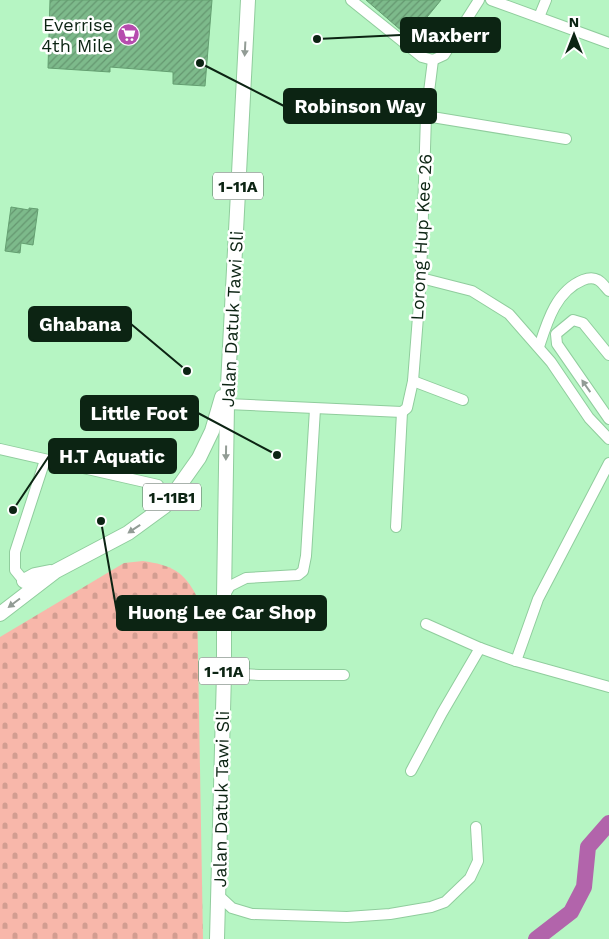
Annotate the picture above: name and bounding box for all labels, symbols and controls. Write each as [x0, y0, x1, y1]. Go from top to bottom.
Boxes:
north arrow [549, 10, 599, 60]
place label: Everrise 4th Mile [41, 14, 113, 56]
text: N [569, 14, 579, 30]
callout: Maxberr [401, 18, 500, 52]
supermarket icon: Everrise 4th Mile [117, 22, 141, 46]
text: Maxberr [411, 24, 490, 47]
one-way arrow [241, 41, 249, 57]
callout: Robinson Way [284, 89, 436, 123]
text: Robinson Way [294, 95, 426, 118]
street label: Lorong Hup Kee 26 [406, 153, 436, 321]
road number: 1-11A [213, 172, 263, 200]
street label: Jalan Datuk Tawi Sli [217, 230, 247, 408]
callout: Ghabana [29, 307, 131, 341]
text: Ghabana [39, 313, 121, 336]
one-way arrow [581, 379, 591, 393]
callout: Little Foot [81, 396, 198, 430]
text: Little Foot [90, 402, 188, 425]
callout: H.T Aquatic [49, 439, 176, 473]
text: H.T Aquatic [59, 445, 165, 468]
one-way arrow [222, 445, 230, 461]
road number: 1-11B1 [143, 484, 201, 511]
one-way arrow [127, 524, 140, 534]
callout: Huong Lee Car Shop [117, 596, 326, 630]
one-way arrow [7, 598, 21, 608]
text: Huong Lee Car Shop [128, 601, 316, 624]
road number: 1-11A [199, 658, 249, 684]
street label: Jalan Datuk Tawi Sli [209, 710, 233, 888]

